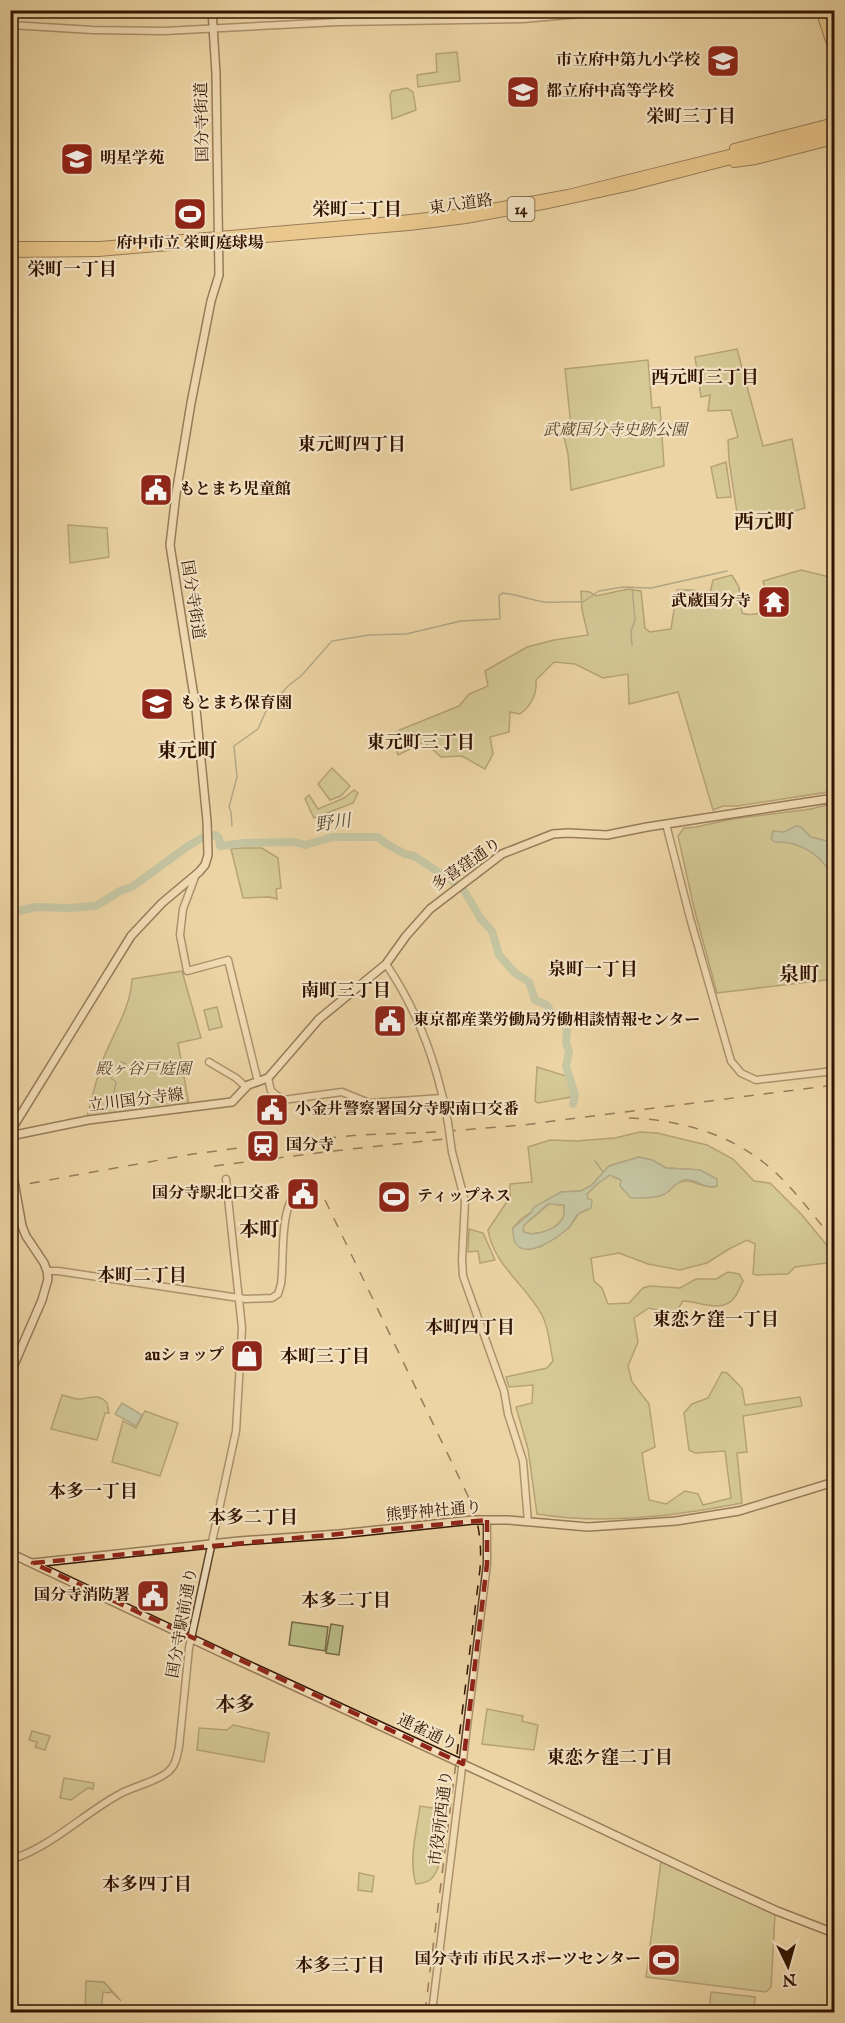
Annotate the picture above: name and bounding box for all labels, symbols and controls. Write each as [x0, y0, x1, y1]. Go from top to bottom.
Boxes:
school or university icon: 市立府中第九小学校 [705, 43, 741, 79]
place label: 市立府中第九小学校 [556, 51, 701, 71]
school or university icon: 都立府中高等学校 [505, 74, 541, 110]
street label: 国分寺街道 [192, 82, 214, 162]
place label: 都立府中高等学校 [546, 82, 675, 102]
district label: 栄町三丁目 [646, 106, 736, 129]
school or university icon: 明星学苑 [59, 141, 95, 177]
place label: 明星学苑 [100, 149, 165, 169]
street label: 東八道路 [428, 191, 494, 219]
sports icon: 府中市立 栄町庭球場 [172, 196, 208, 232]
road number: 14 [508, 197, 534, 221]
district label: 栄町二丁目 [312, 199, 402, 222]
place label: 府中市立 栄町庭球場 [116, 234, 264, 254]
district label: 栄町一丁目 [27, 259, 117, 282]
district label: 西元町三丁目 [651, 367, 759, 390]
park label: 武蔵国分寺史跡公園 [543, 421, 690, 441]
district label: 東元町四丁目 [298, 434, 406, 457]
public building icon: もとまち児童館 [138, 472, 174, 508]
place label: もとまち児童館 [179, 480, 291, 500]
district label: 西元町 [734, 510, 795, 535]
street label: 国分寺街道 [176, 559, 208, 641]
temple icon: 武蔵国分寺 [756, 584, 792, 620]
place label: 武蔵国分寺 [671, 592, 751, 612]
school or university icon: もとまち保育園 [139, 686, 175, 722]
place label: もとまち保育園 [180, 694, 292, 714]
district label: 東元町三丁目 [367, 732, 475, 755]
district label: 東元町 [157, 739, 218, 764]
water label: 野川 [314, 810, 354, 838]
street label: 多喜窪通り [428, 834, 506, 896]
district label: 泉町一丁目 [548, 959, 638, 982]
district label: 泉町 [779, 963, 820, 988]
district label: 南町三丁目 [301, 980, 391, 1003]
public building icon: 東京都産業労働局労働相談情報センター [372, 1003, 408, 1039]
place label: 東京都産業労働局労働相談情報センター [413, 1011, 700, 1031]
park label: 殿ヶ谷戸庭園 [95, 1060, 194, 1080]
street label: 立川国分寺線 [87, 1085, 185, 1117]
public building icon: 小金井警察署国分寺駅南口交番 [254, 1092, 290, 1128]
place label: 小金井警察署国分寺駅南口交番 [295, 1100, 519, 1120]
station icon: 国分寺 [245, 1128, 281, 1164]
place label: 国分寺 [286, 1136, 334, 1156]
public building icon: 国分寺駅北口交番 [285, 1176, 321, 1212]
sports icon: ティップネス [376, 1179, 412, 1215]
place label: 国分寺駅北口交番 [152, 1184, 280, 1204]
place label: ティップネス [417, 1187, 511, 1207]
district label: 本町 [239, 1218, 280, 1243]
district label: 本町二丁目 [97, 1265, 187, 1288]
district label: 東恋ケ窪一丁目 [653, 1309, 779, 1332]
district label: 本町四丁目 [425, 1317, 515, 1340]
shop icon: auショップ [229, 1338, 265, 1374]
place label: auショップ [145, 1346, 224, 1366]
district label: 本町三丁目 [280, 1346, 370, 1369]
district label: 本多一丁目 [48, 1481, 138, 1504]
street label: 熊野神社通り [385, 1498, 483, 1526]
district label: 本多二丁目 [208, 1507, 298, 1530]
street label: 国分寺駅前通り [163, 1566, 203, 1680]
public building icon: 国分寺消防署 [135, 1578, 171, 1614]
place label: 国分寺消防署 [34, 1586, 130, 1606]
district label: 本多二丁目 [301, 1590, 391, 1613]
district label: 本多 [215, 1693, 255, 1718]
street label: 連雀通り [394, 1710, 460, 1756]
district label: 東恋ケ窪二丁目 [547, 1747, 673, 1770]
street label: 市役所西通り [426, 1769, 458, 1867]
district label: 本多四丁目 [102, 1874, 192, 1897]
north arrow [758, 1936, 818, 1996]
sports icon: 国分寺市 市民スポーツセンター [646, 1942, 682, 1978]
place label: 国分寺市 市民スポーツセンター [415, 1950, 641, 1970]
district label: 本多三丁目 [295, 1955, 385, 1978]
text: N [781, 1968, 798, 1990]

